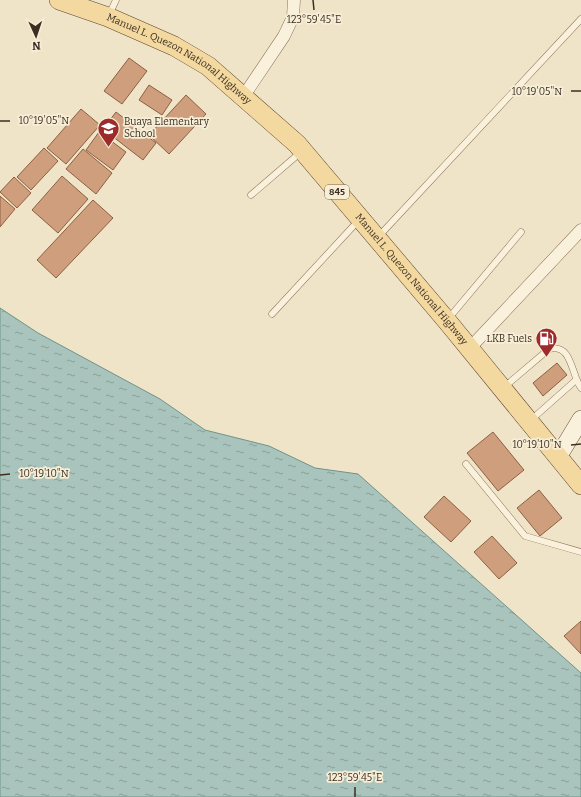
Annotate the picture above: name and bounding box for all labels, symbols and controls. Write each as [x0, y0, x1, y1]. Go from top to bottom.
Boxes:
street label: Manuel L. Quezon National Highway [105, 11, 254, 108]
text: 123°59'45"E [287, 14, 341, 26]
north arrow [16, 16, 56, 56]
text: N [31, 39, 41, 52]
text: 10°19'05"N [512, 86, 562, 98]
text: 10°19'05"N [19, 115, 69, 127]
school or university icon: Buaya Elementary School [96, 115, 122, 148]
place label: Buaya Elementary School [124, 116, 210, 140]
road number: 845 [325, 185, 349, 199]
street label: Manuel L. Quezon National Highway [353, 211, 471, 348]
fuel station icon: LKB Fuels [534, 326, 560, 359]
place label: LKB Fuels [486, 333, 532, 345]
text: 10°19'10"N [512, 439, 562, 451]
text: 10°19'10"N [19, 468, 69, 480]
text: 123°59'45"E [328, 772, 382, 784]

